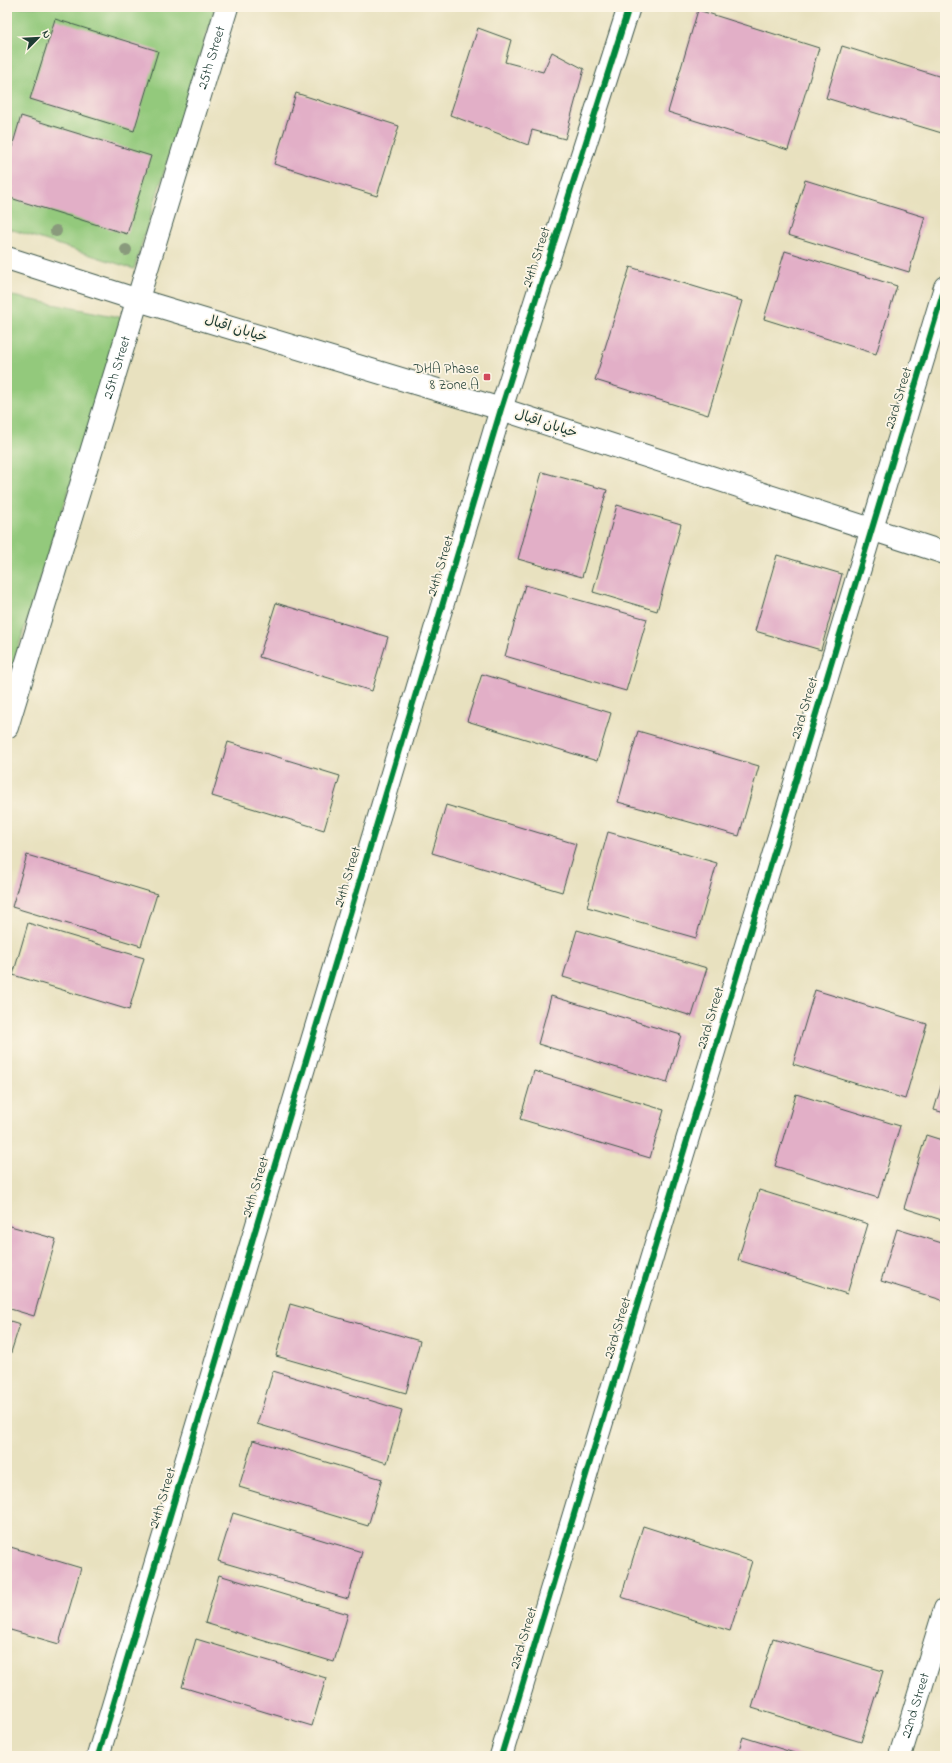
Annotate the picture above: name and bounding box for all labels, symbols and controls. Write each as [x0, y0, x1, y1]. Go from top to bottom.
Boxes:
north arrow [18, 18, 58, 58]
street label: 25th Street [192, 23, 231, 92]
text: N [37, 28, 55, 41]
street label: 24th Street [517, 224, 557, 290]
street label: خیابان اقبال [202, 309, 270, 349]
street label: 25th Street [97, 333, 137, 402]
place label: DHA Phase 8 Zone A [413, 359, 480, 396]
street label: 23rd Street [880, 364, 918, 432]
marker: DHA Phase 8 Zone A [482, 372, 492, 382]
street label: خیابان اقبال [512, 404, 580, 444]
street label: 24th Street [422, 533, 460, 599]
street label: 23rd Street [786, 674, 824, 742]
street label: 24th Street [329, 844, 367, 910]
street label: 23rd Street [692, 984, 730, 1052]
street label: 24th Street [237, 1154, 275, 1220]
street label: 23rd Street [599, 1294, 637, 1362]
street label: 24th Street [144, 1465, 182, 1531]
street label: 23rd Street [505, 1604, 543, 1672]
street label: 22nd Street [896, 1670, 936, 1741]

